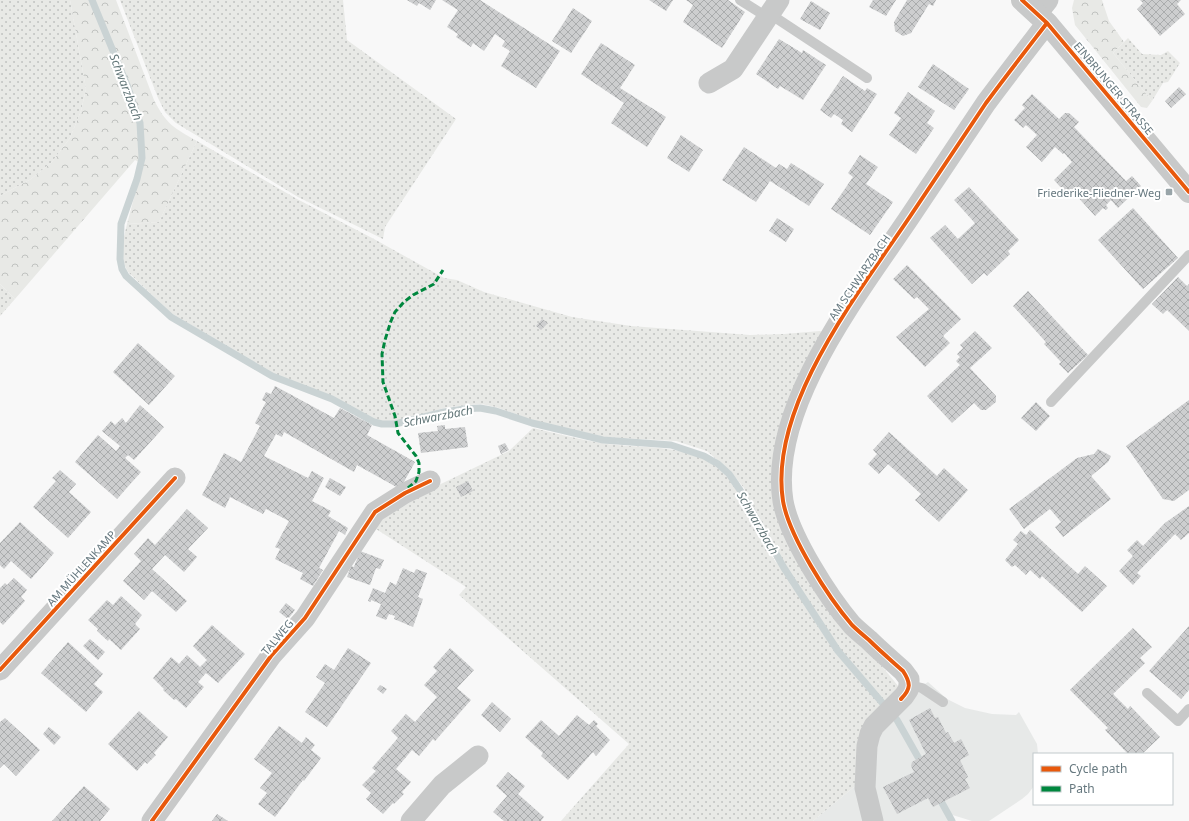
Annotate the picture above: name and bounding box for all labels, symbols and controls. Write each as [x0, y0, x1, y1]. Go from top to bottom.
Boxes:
street label: EINBRUNGER STRASSE [1071, 38, 1157, 138]
water label: Schwarzbach [105, 51, 147, 123]
place label: Friederike-Fliedner-Weg [1037, 185, 1161, 200]
marker: Friederike-Fliedner-Weg [1164, 187, 1174, 197]
street label: AM SCHWARZBACH [825, 231, 893, 323]
water label: Schwarzbach [402, 401, 474, 431]
water label: Schwarzbach [733, 488, 783, 558]
street label: AM MÜHLENKAMP [43, 527, 119, 609]
street label: TALWEG [258, 616, 296, 658]
legend [1033, 753, 1173, 805]
text: Cycle path [1069, 760, 1127, 777]
text: Path [1069, 780, 1095, 797]

